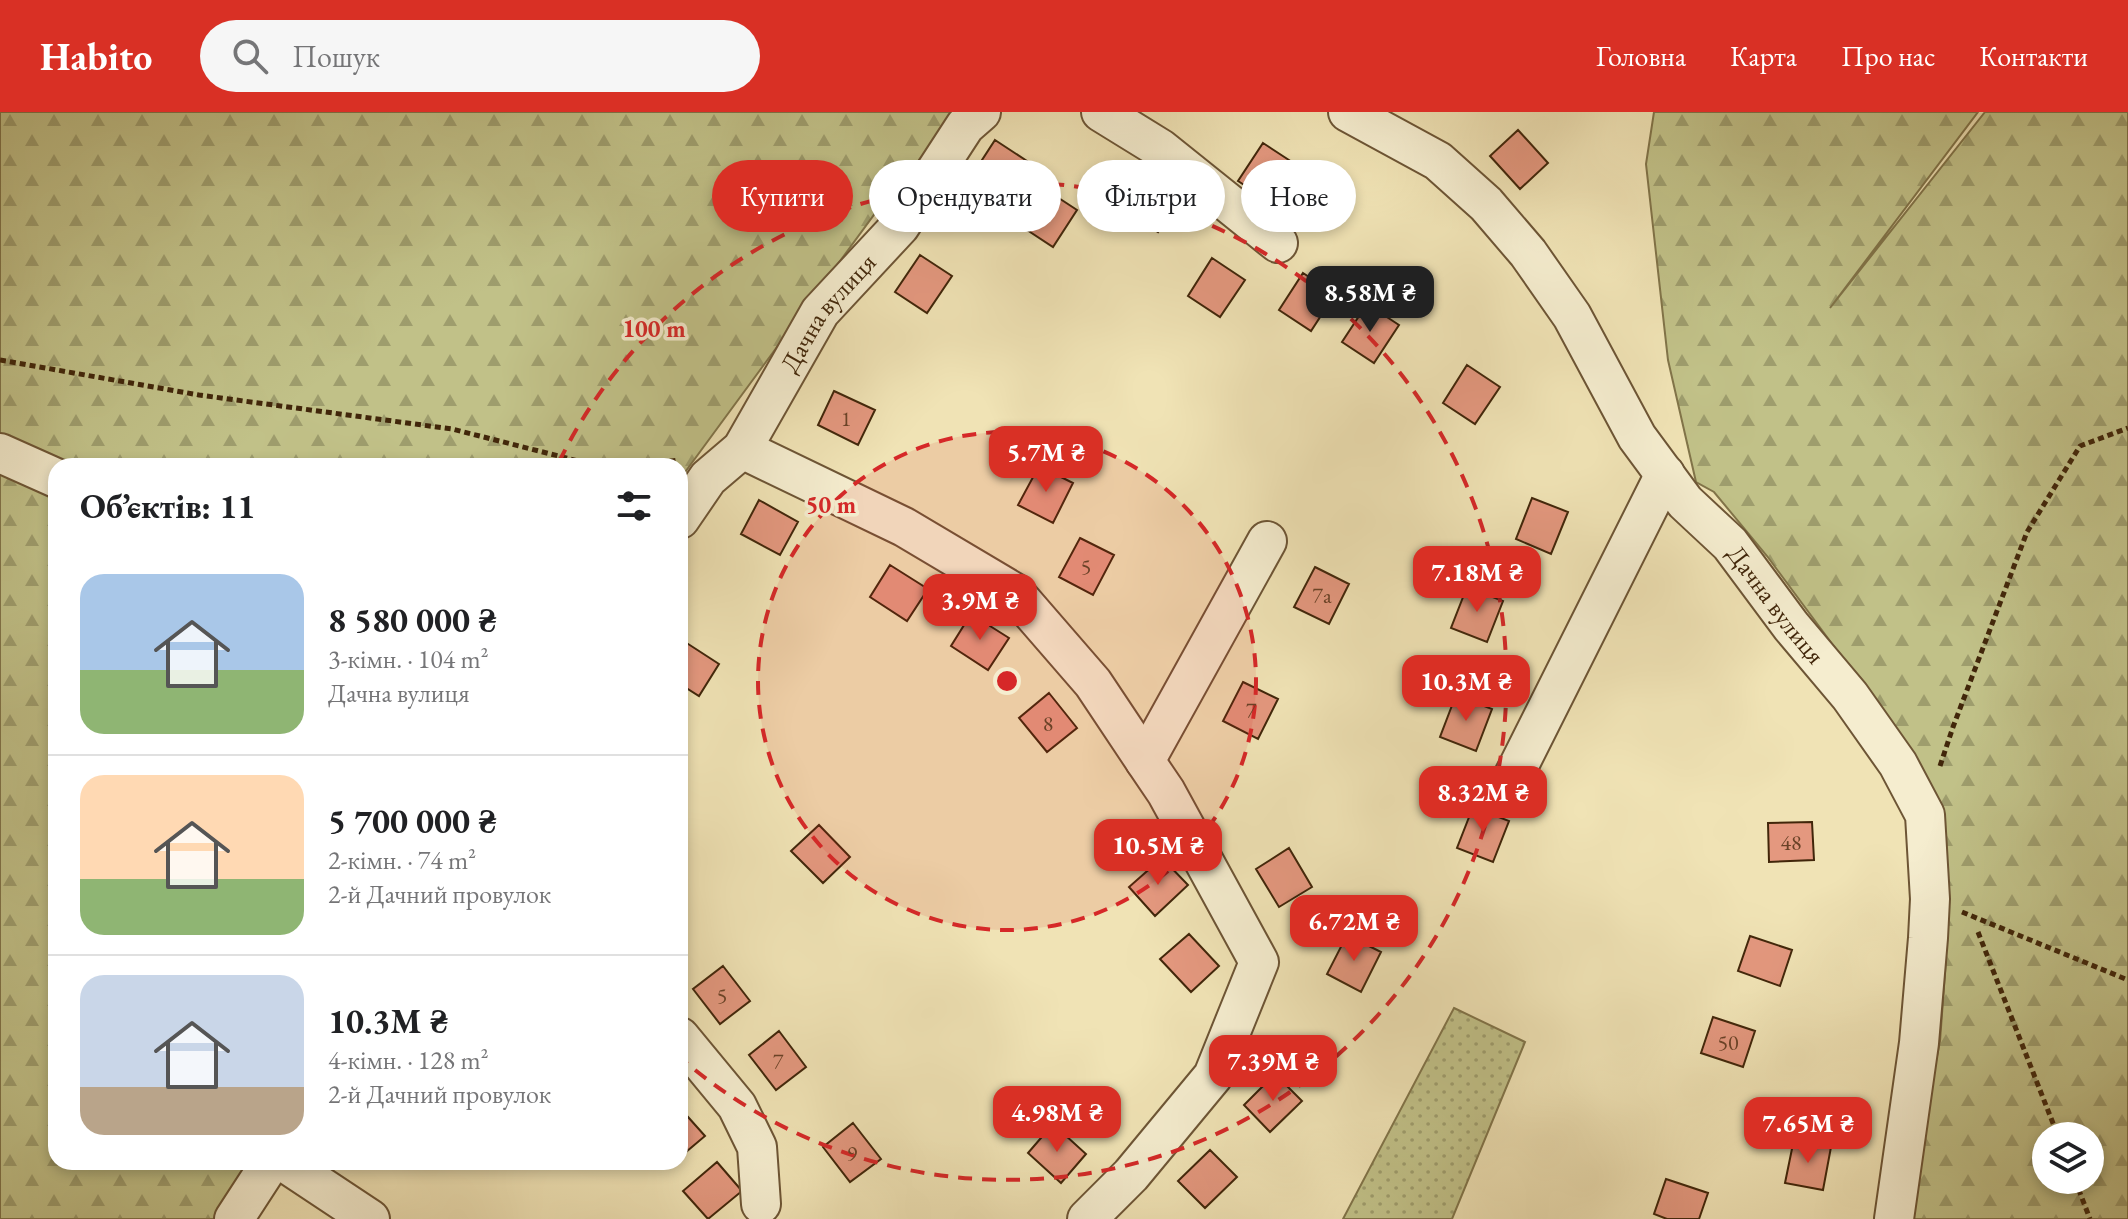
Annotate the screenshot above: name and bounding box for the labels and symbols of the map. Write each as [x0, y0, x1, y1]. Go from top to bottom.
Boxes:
street label: Дачна вулиця [772, 246, 883, 378]
pin: 8.58M ₴ [1296, 266, 1444, 334]
text: 100 m [622, 313, 686, 344]
house number: 1 [841, 404, 851, 433]
pin: 5.7M ₴ [981, 426, 1111, 494]
text: 50 m [806, 489, 856, 520]
street label: Дачна вулиця [1719, 538, 1833, 671]
pin: 7.18M ₴ [1403, 546, 1551, 614]
house number: 5 [1081, 552, 1091, 581]
pin: 3.9M ₴ [915, 574, 1045, 642]
house number: 7а [1312, 581, 1332, 610]
pin: 10.3M ₴ [1392, 655, 1540, 723]
centre of rings [993, 667, 1021, 695]
house number: 7 [1246, 696, 1257, 725]
house number: 8 [1043, 709, 1053, 738]
pin: 8.32M ₴ [1409, 766, 1557, 834]
pin: 10.5M ₴ [1084, 819, 1232, 887]
house number: 48 [1780, 828, 1802, 857]
pin: 6.72M ₴ [1280, 895, 1428, 963]
house number: 5 [717, 981, 727, 1010]
house number: 50 [1717, 1028, 1739, 1057]
pin: 7.39M ₴ [1199, 1035, 1347, 1103]
house number: 7 [773, 1047, 784, 1076]
pin: 4.98M ₴ [983, 1086, 1131, 1154]
pin: 7.65M ₴ [1734, 1097, 1882, 1165]
house number: 9 [847, 1139, 858, 1168]

